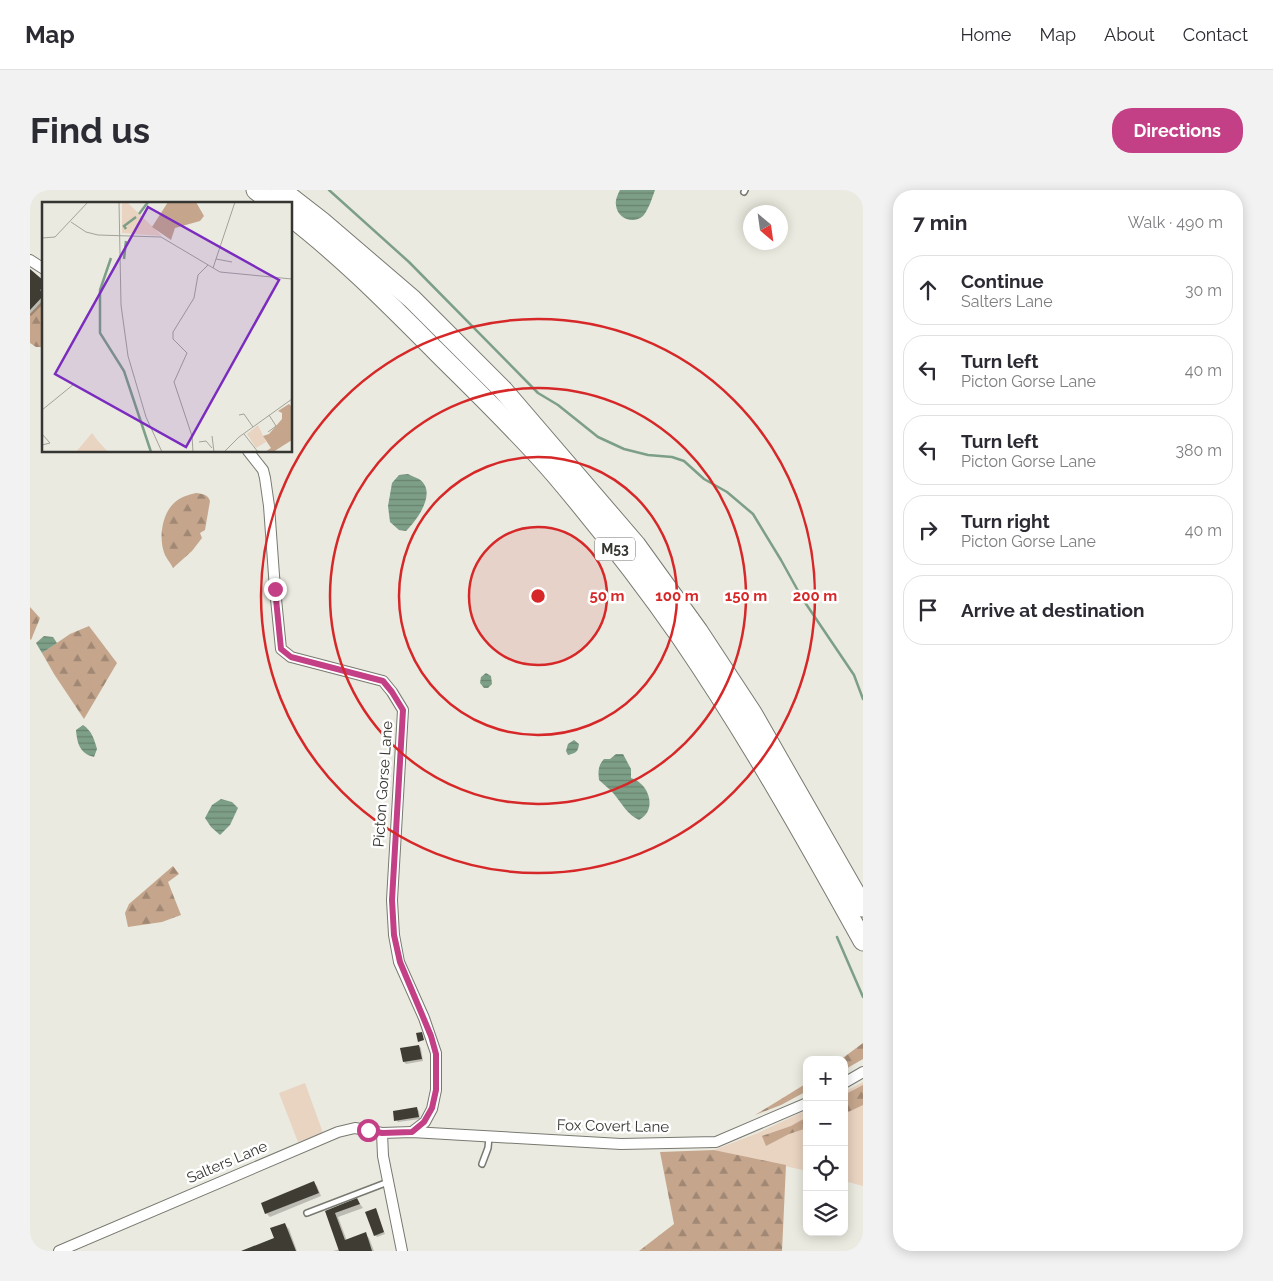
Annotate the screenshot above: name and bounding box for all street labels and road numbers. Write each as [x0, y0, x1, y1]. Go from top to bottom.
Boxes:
road number: M53 [595, 538, 635, 560]
street label: Picton Gorse Lane [370, 720, 396, 848]
street label: Fox Covert Lane [557, 1116, 670, 1136]
street label: Salters Lane [184, 1137, 270, 1187]

